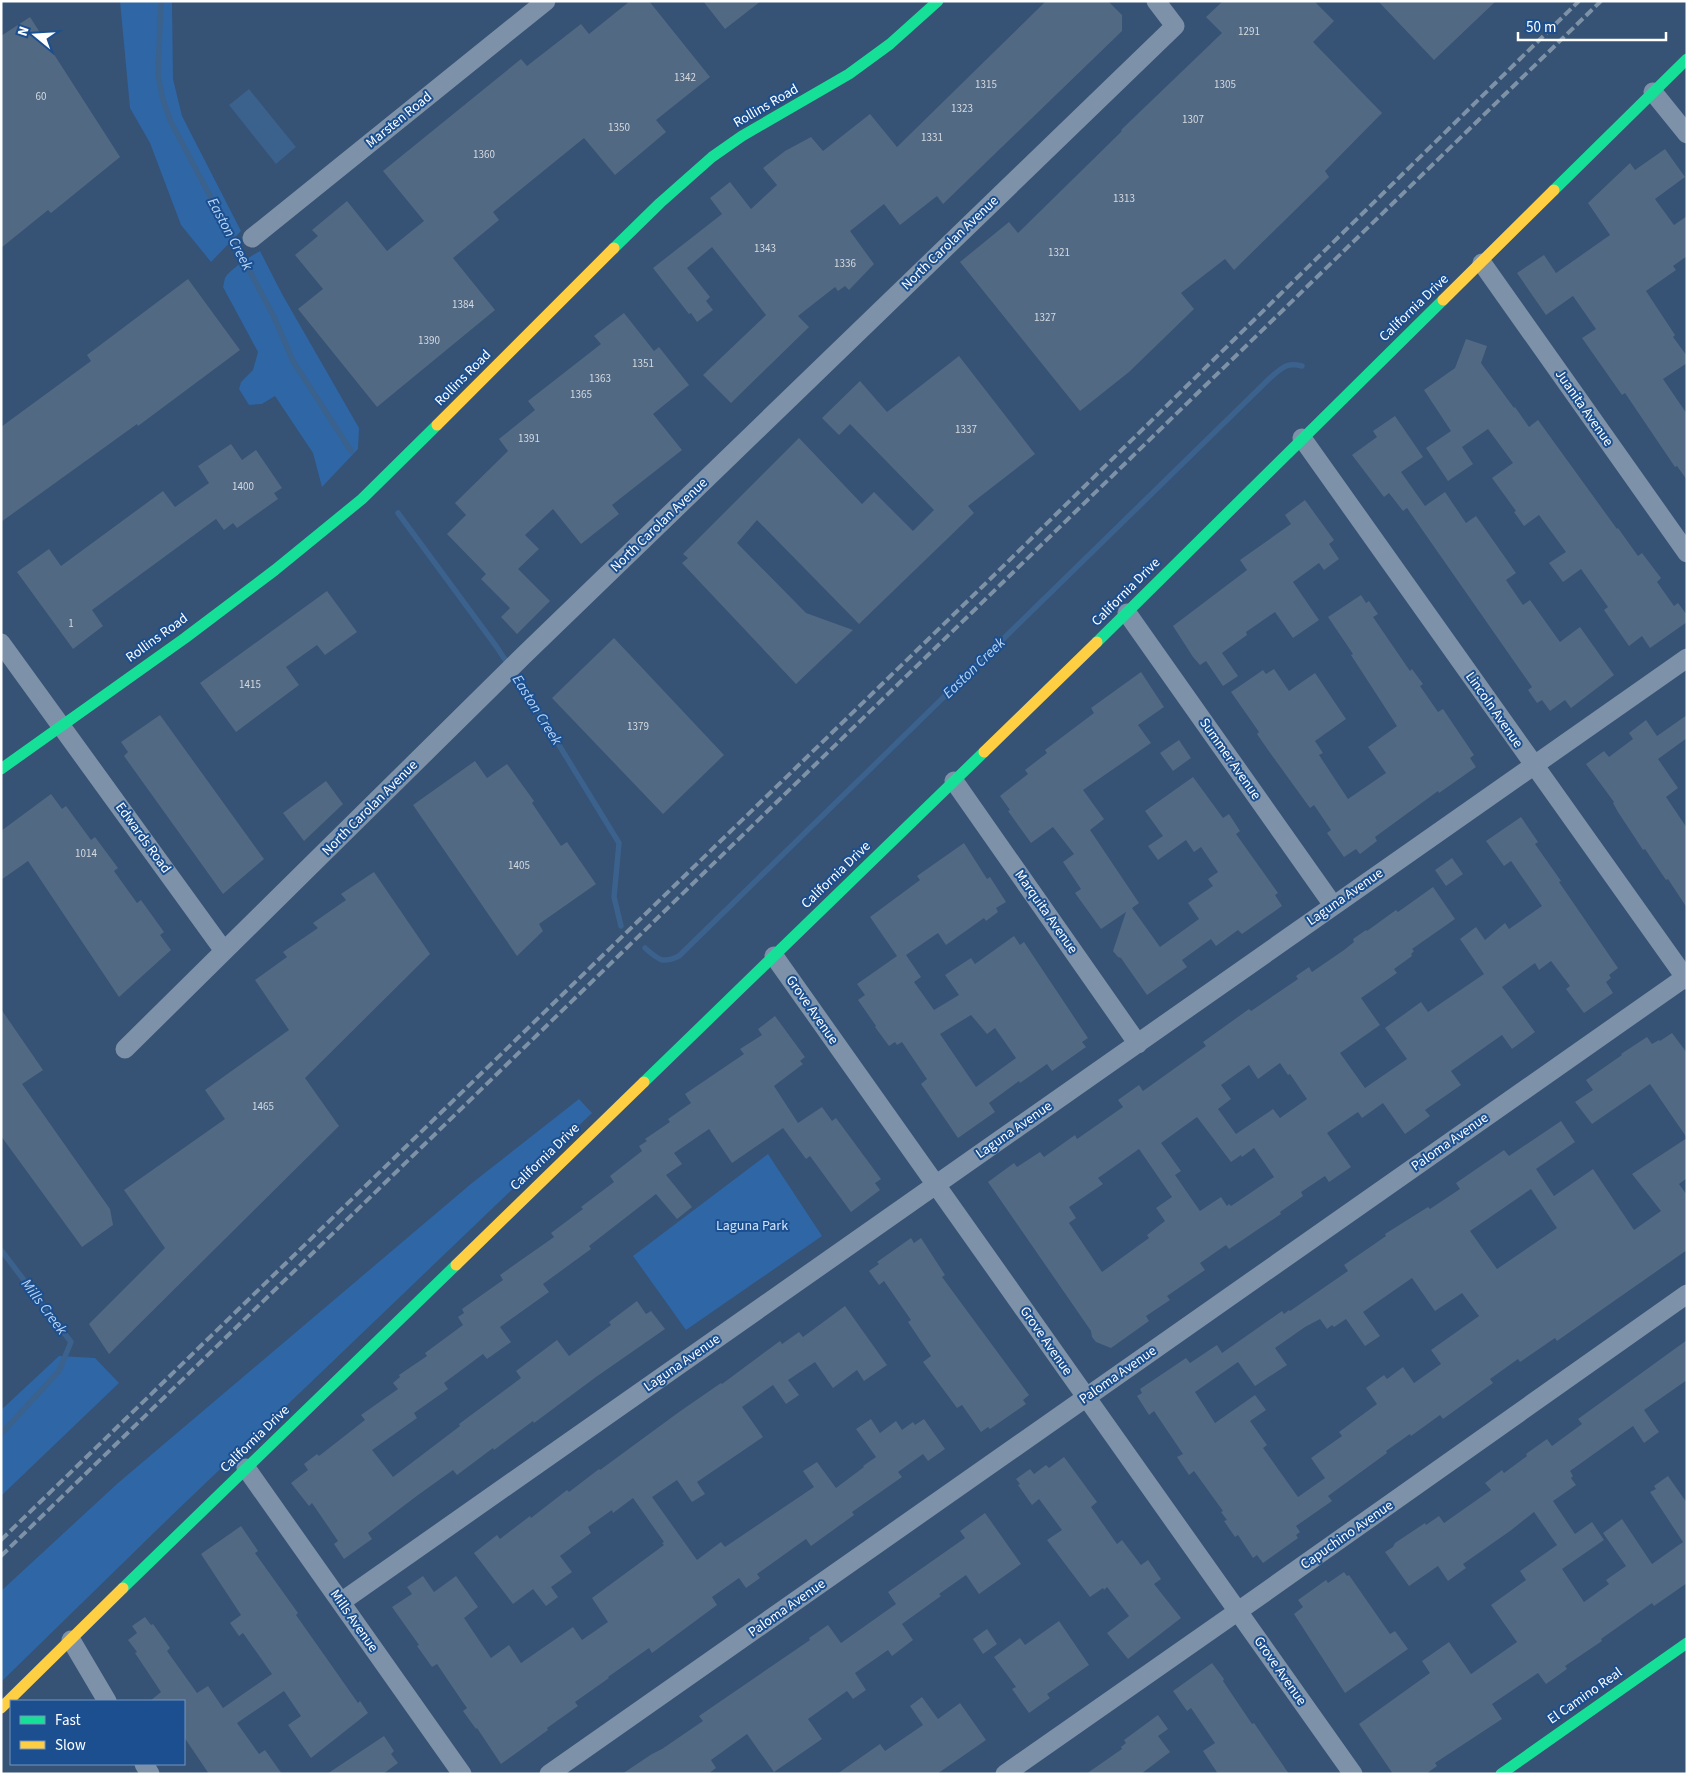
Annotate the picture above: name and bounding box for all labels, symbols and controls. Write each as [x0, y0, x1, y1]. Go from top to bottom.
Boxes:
north arrow [10, 10, 60, 60]
scale bar [1518, 10, 1666, 42]
text: 50 m [1526, 17, 1556, 38]
text: N [13, 24, 35, 39]
house number: 1291 [1238, 24, 1260, 39]
house number: 1342 [674, 70, 696, 85]
house number: 1315 [975, 77, 997, 92]
house number: 1305 [1214, 77, 1236, 92]
street label: Rollins Road [730, 79, 802, 133]
street label: Marsten Road [362, 87, 436, 153]
house number: 60 [36, 89, 46, 104]
house number: 1323 [951, 101, 973, 116]
house number: 1307 [1182, 112, 1204, 127]
house number: 1350 [608, 120, 630, 135]
house number: 1331 [921, 130, 943, 145]
house number: 1360 [473, 147, 495, 162]
street label: North Carolan Avenue [897, 191, 1003, 295]
house number: 1313 [1113, 191, 1135, 206]
water label: Easton Creek [202, 194, 258, 275]
house number: 1343 [754, 241, 776, 256]
house number: 1321 [1048, 245, 1070, 260]
house number: 1336 [834, 256, 856, 271]
street label: California Drive [1375, 270, 1453, 346]
house number: 1384 [452, 297, 474, 312]
house number: 1327 [1034, 310, 1056, 325]
house number: 1390 [418, 333, 440, 348]
street label: Rollins Road [430, 345, 496, 411]
house number: 1351 [632, 356, 654, 371]
street label: Juanita Avenue [1550, 365, 1618, 451]
house number: 1363 [589, 371, 611, 386]
house number: 1365 [570, 387, 592, 402]
house number: 1337 [955, 422, 977, 437]
house number: 1391 [518, 431, 540, 446]
street label: North Carolan Avenue [606, 473, 712, 577]
house number: 1400 [232, 479, 254, 494]
street label: California Drive [1087, 553, 1165, 631]
street label: Rollins Road [122, 609, 192, 667]
house number: 1 [68, 616, 74, 631]
water label: Easton Creek [938, 632, 1011, 703]
street label: Lincoln Avenue [1460, 668, 1528, 752]
water label: Easton Creek [507, 671, 567, 750]
house number: 1415 [239, 677, 261, 692]
street label: Summer Avenue [1194, 714, 1266, 804]
house number: 1379 [627, 719, 649, 734]
street label: North Carolan Avenue [318, 756, 422, 860]
street label: Edwards Road [110, 798, 176, 878]
street label: California Drive [797, 837, 875, 913]
house number: 1014 [75, 846, 97, 861]
house number: 1405 [508, 858, 530, 873]
street label: Laguna Avenue [1303, 863, 1387, 931]
street label: Marquita Avenue [1010, 866, 1082, 958]
street label: Grove Avenue [781, 971, 843, 1049]
street label: Laguna Avenue [972, 1096, 1056, 1164]
house number: 1465 [252, 1099, 274, 1114]
street label: Paloma Avenue [1407, 1108, 1493, 1176]
street label: California Drive [506, 1119, 584, 1195]
park label: Laguna Park [716, 1216, 788, 1236]
water label: Mills Creek [16, 1275, 73, 1340]
street label: Grove Avenue [1015, 1302, 1077, 1380]
street label: Laguna Avenue [640, 1329, 724, 1397]
street label: Paloma Avenue [1075, 1341, 1161, 1409]
street label: California Drive [216, 1401, 294, 1477]
street label: Capuchino Avenue [1297, 1495, 1397, 1574]
street label: Paloma Avenue [744, 1574, 830, 1642]
street label: Mills Avenue [325, 1586, 383, 1657]
street label: Grove Avenue [1249, 1632, 1311, 1710]
street label: El Camino Real [1544, 1663, 1627, 1729]
legend [10, 1700, 185, 1765]
text: Fast [55, 1710, 81, 1731]
text: Slow [55, 1735, 86, 1756]

